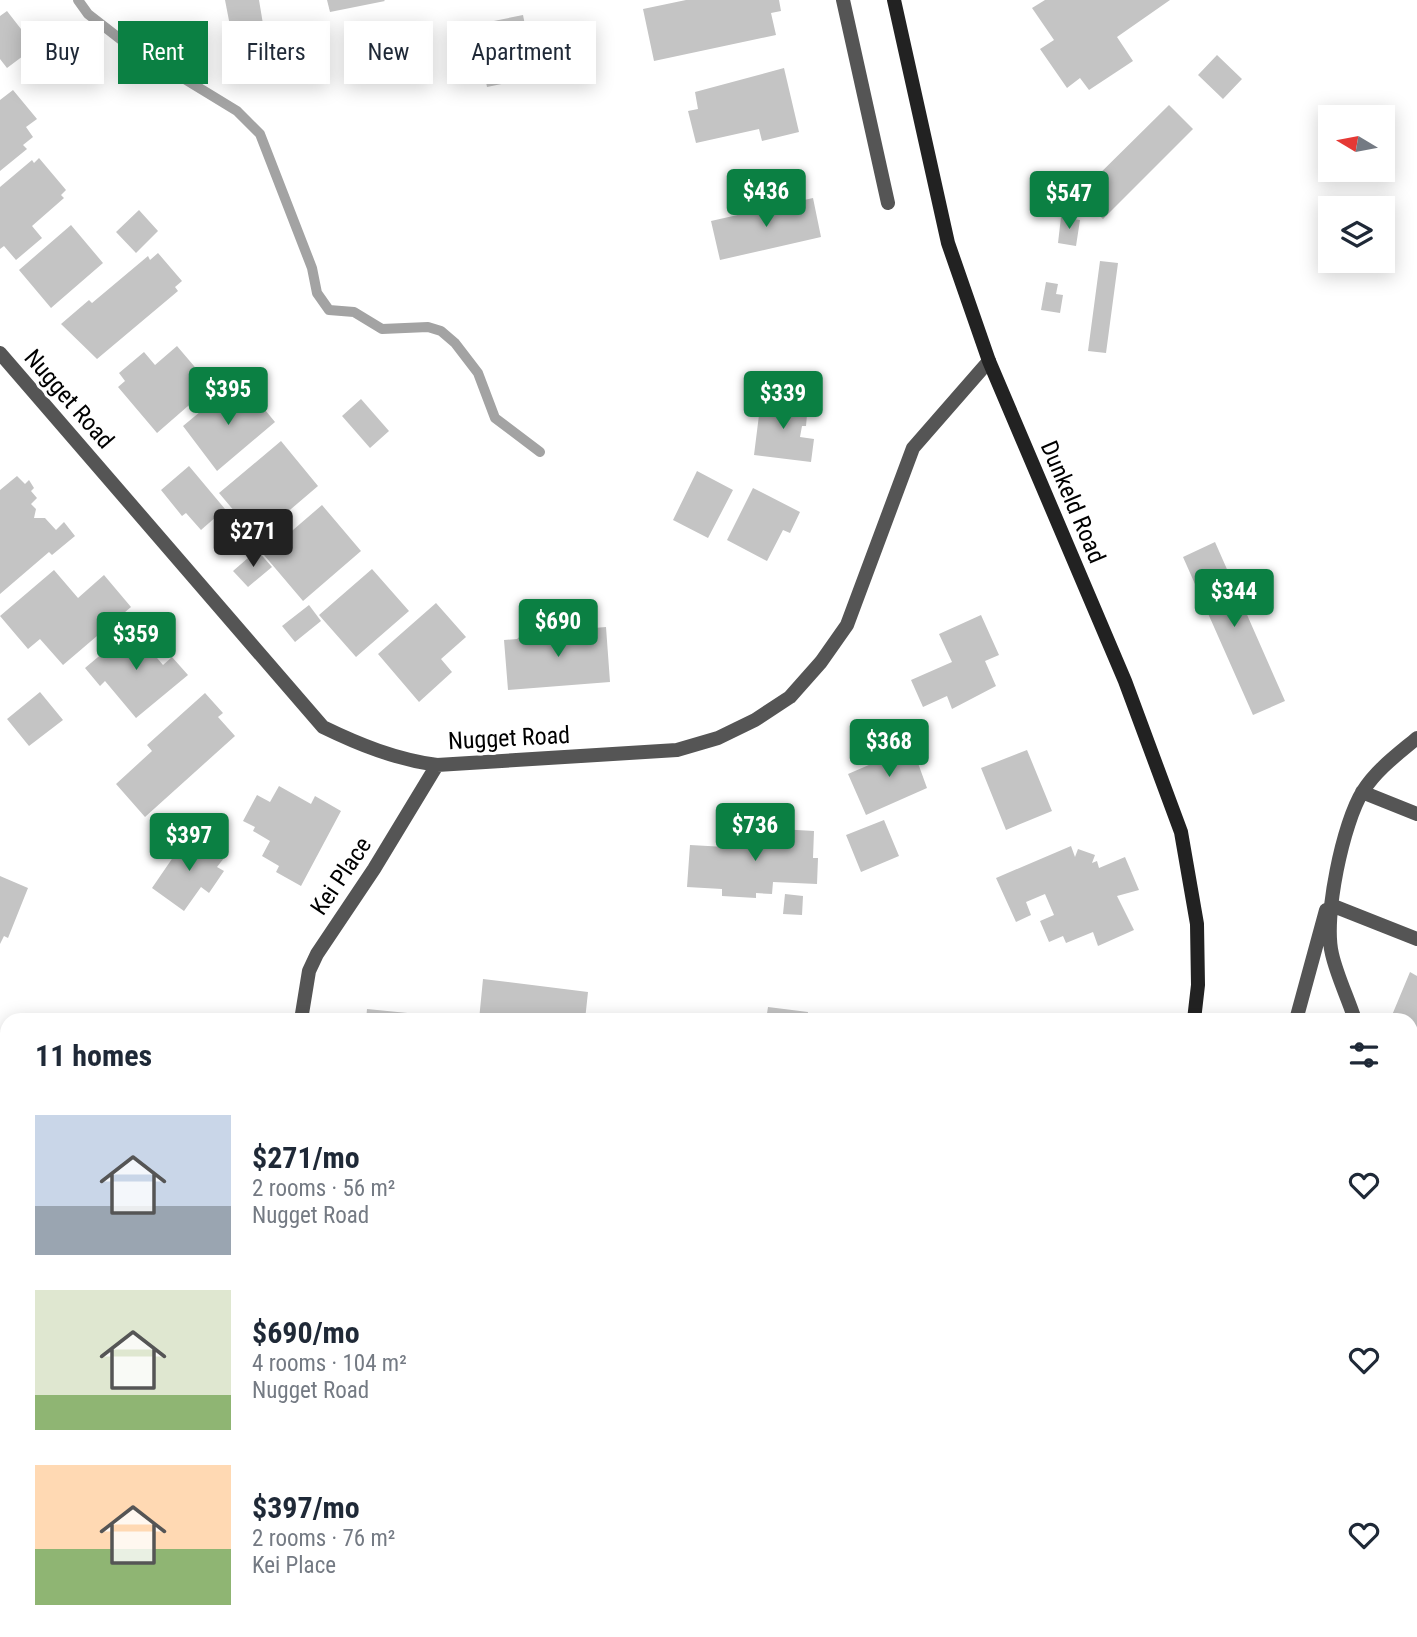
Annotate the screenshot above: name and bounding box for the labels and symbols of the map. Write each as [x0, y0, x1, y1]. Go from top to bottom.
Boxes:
north arrow [1318, 105, 1395, 182]
pin: $436 [725, 170, 807, 229]
pin: $547 [1028, 172, 1110, 231]
street label: Nugget Road [18, 344, 120, 454]
pin: $395 [187, 368, 269, 427]
pin: $339 [742, 372, 824, 431]
street label: Dunkeld Road [1035, 437, 1111, 567]
pin: $271 [212, 510, 294, 569]
pin: $344 [1193, 570, 1275, 629]
pin: $690 [517, 600, 599, 659]
pin: $359 [95, 612, 177, 672]
pin: $368 [848, 720, 930, 779]
street label: Nugget Road [447, 721, 571, 755]
pin: $736 [714, 804, 796, 863]
pin: $397 [148, 814, 230, 873]
street label: Kei Place [305, 832, 377, 920]

